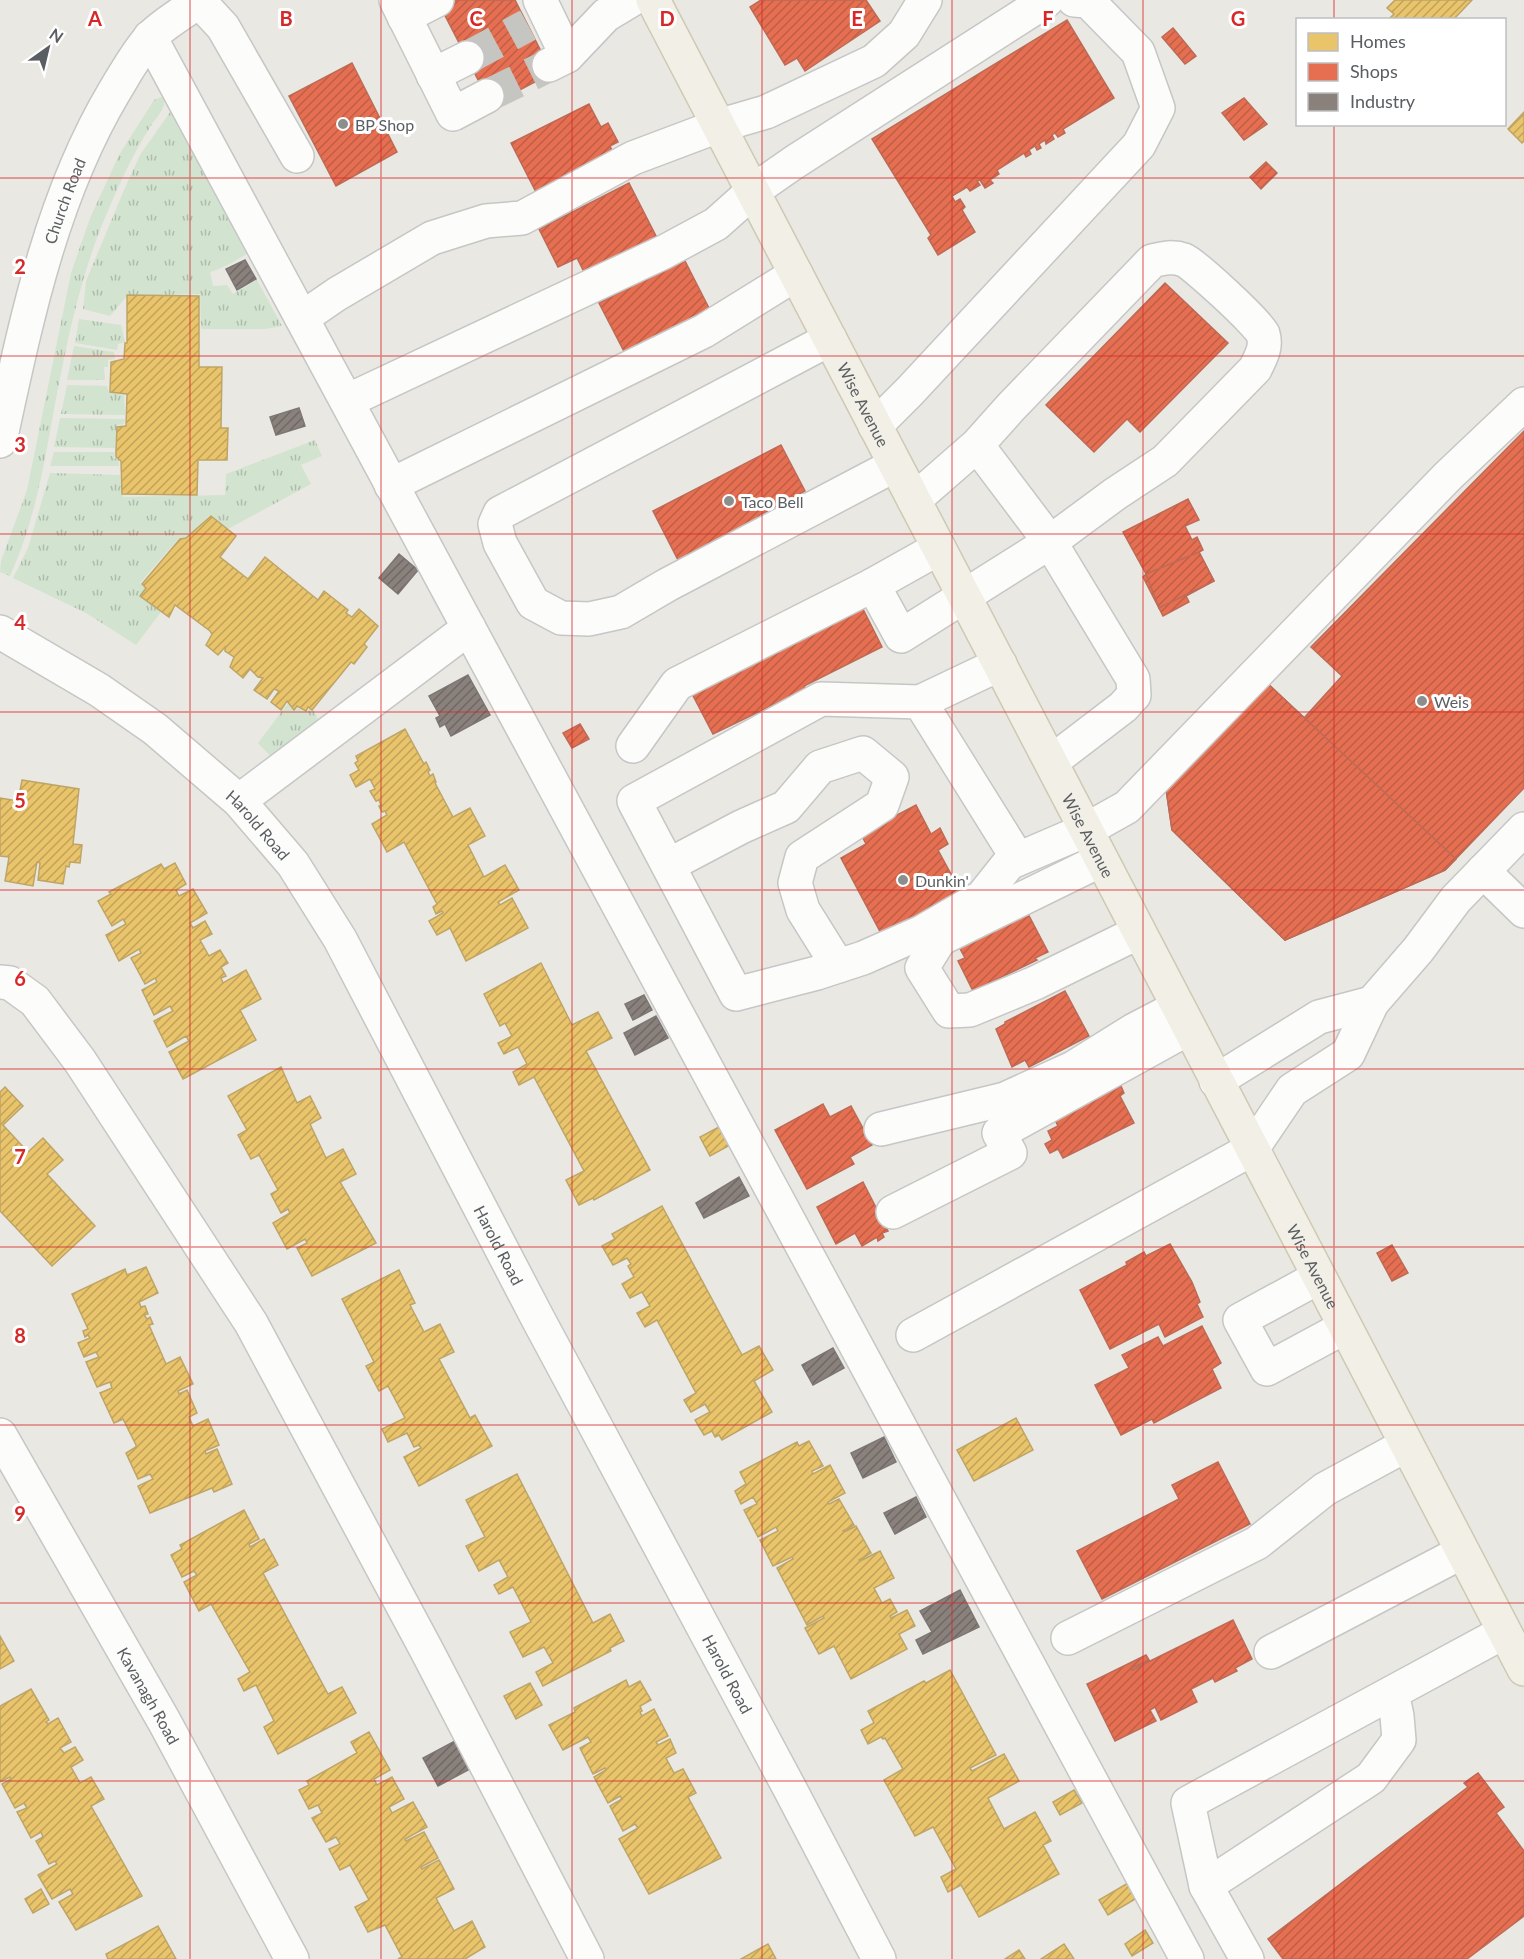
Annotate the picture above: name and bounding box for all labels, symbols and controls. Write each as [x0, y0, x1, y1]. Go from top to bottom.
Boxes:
text: A [87, 6, 102, 30]
text: B [279, 6, 293, 30]
text: C [469, 6, 483, 30]
text: D [659, 6, 675, 30]
text: E [851, 6, 863, 30]
text: F [1042, 6, 1054, 30]
text: G [1231, 6, 1245, 30]
north arrow [18, 18, 78, 78]
legend [1296, 18, 1506, 126]
text: N [46, 24, 67, 46]
text: Homes [1350, 30, 1406, 52]
text: Shops [1350, 60, 1398, 82]
text: Industry [1350, 90, 1416, 112]
place label: BP Shop [355, 115, 414, 134]
marker: BP Shop [336, 117, 350, 131]
street label: Church Road [40, 155, 89, 246]
text: 2 [14, 254, 26, 278]
street label: Wise Avenue [834, 359, 894, 450]
text: 3 [14, 432, 26, 456]
place label: Taco Bell [741, 492, 803, 511]
marker: Taco Bell [722, 494, 736, 508]
text: 4 [14, 610, 26, 634]
place label: Weis [1434, 692, 1469, 711]
marker: Weis [1415, 694, 1429, 708]
street label: Harold Road [223, 785, 294, 863]
text: 5 [14, 788, 26, 812]
street label: Wise Avenue [1059, 790, 1119, 880]
place label: Dunkin' [915, 871, 969, 890]
marker: Dunkin' [896, 873, 910, 887]
text: 6 [14, 966, 26, 990]
text: 7 [14, 1144, 26, 1168]
street label: Harold Road [471, 1202, 528, 1288]
street label: Wise Avenue [1284, 1221, 1343, 1311]
text: 8 [14, 1323, 26, 1347]
text: 9 [14, 1501, 26, 1525]
street label: Harold Road [699, 1631, 757, 1716]
street label: Kavanagh Road [114, 1644, 184, 1747]

